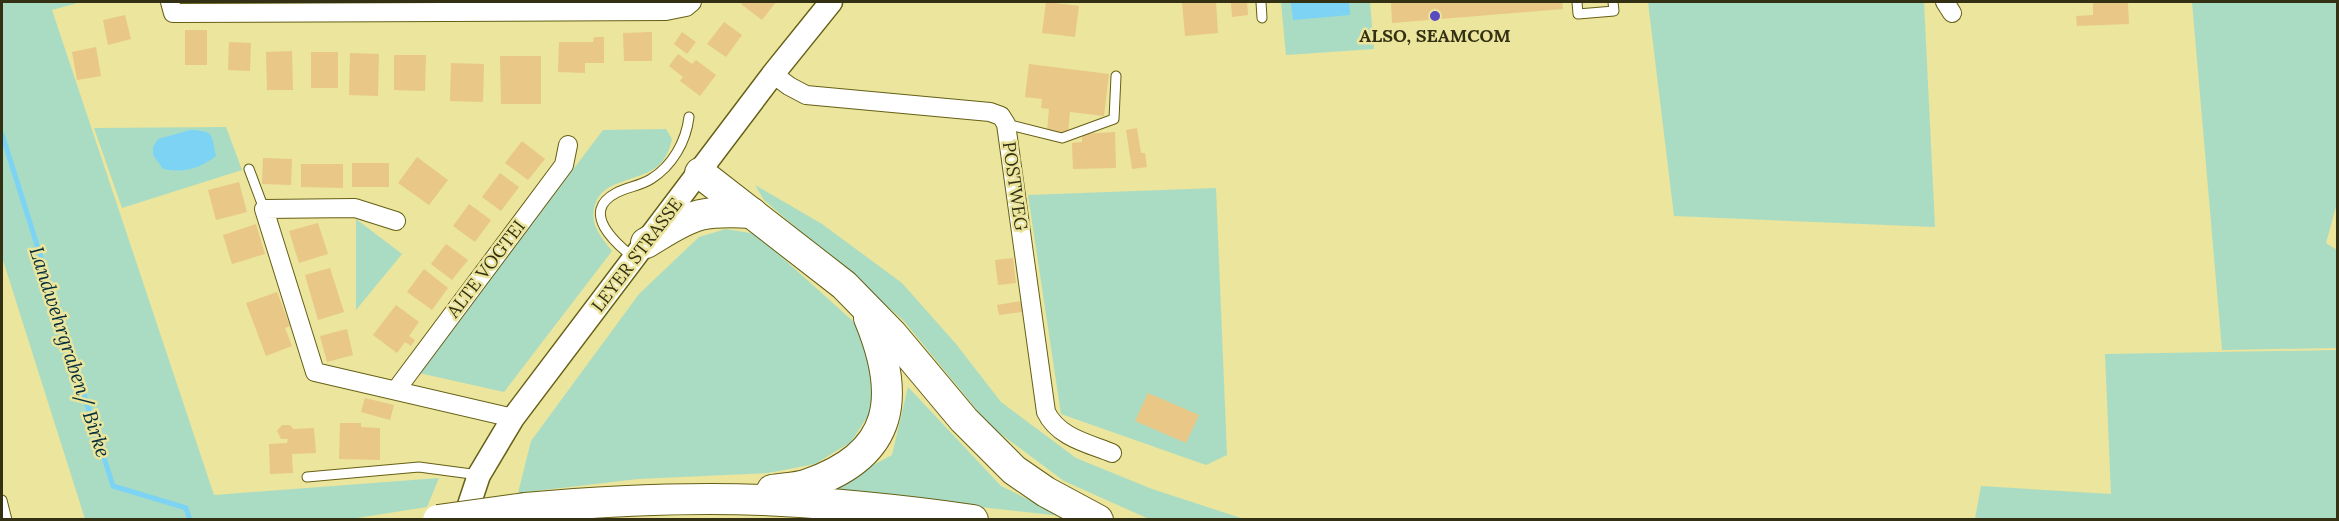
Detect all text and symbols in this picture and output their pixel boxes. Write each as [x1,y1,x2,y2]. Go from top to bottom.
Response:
marker: ALSO, SEAMCOM [1428,9,1442,23]
place label: ALSO, SEAMCOM [1359,24,1511,47]
street label: POSTWEG [998,140,1033,232]
street label: LEYER STRASSE [586,193,687,316]
street label: ALTE VOGTEI [441,215,530,323]
water label: Landwehrgraben/ Birke [24,243,116,461]

